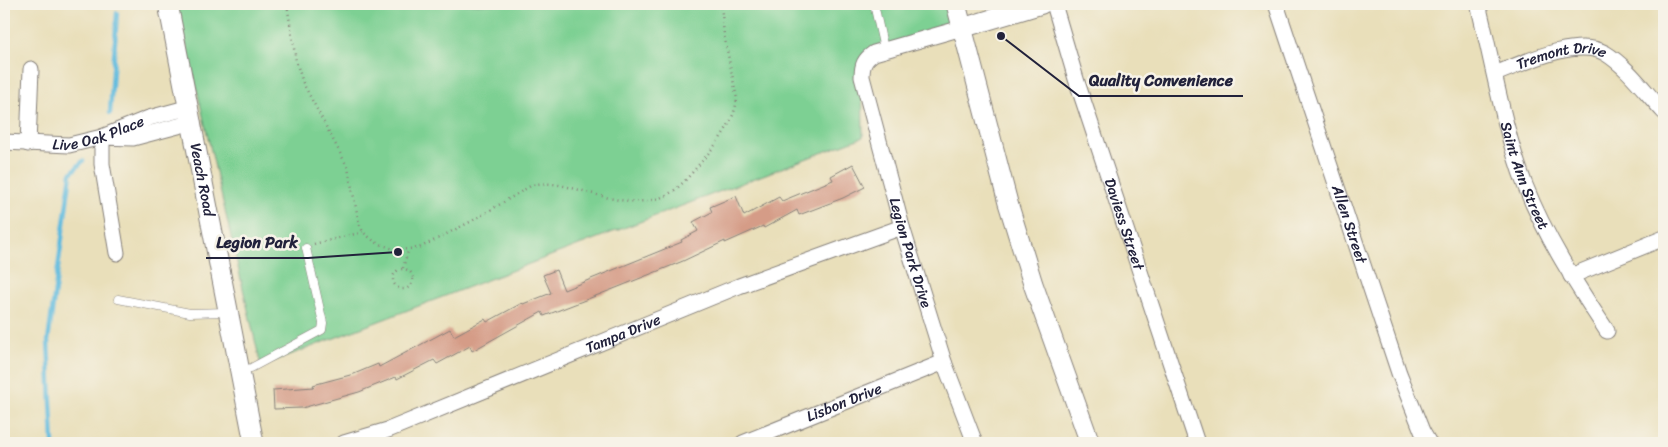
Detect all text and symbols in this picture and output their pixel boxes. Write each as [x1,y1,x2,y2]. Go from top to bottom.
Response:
street label: Tremont Drive [1512,35,1612,77]
callout: Quality Convenience [1079,65,1243,96]
text: Quality Convenience [1088,66,1234,95]
street label: Live Oak Place [52,108,148,158]
street label: Saint Ann Street [1493,119,1557,235]
street label: Veach Road [183,141,223,220]
street label: Daviess Street [1097,175,1152,274]
street label: Allen Street [1324,180,1375,268]
street label: Legion Park Drive [882,195,939,311]
callout: Legion Park [206,227,308,258]
text: Legion Park [216,228,298,257]
street label: Tampa Drive [581,306,665,361]
street label: Lisbon Drive [802,375,886,429]

